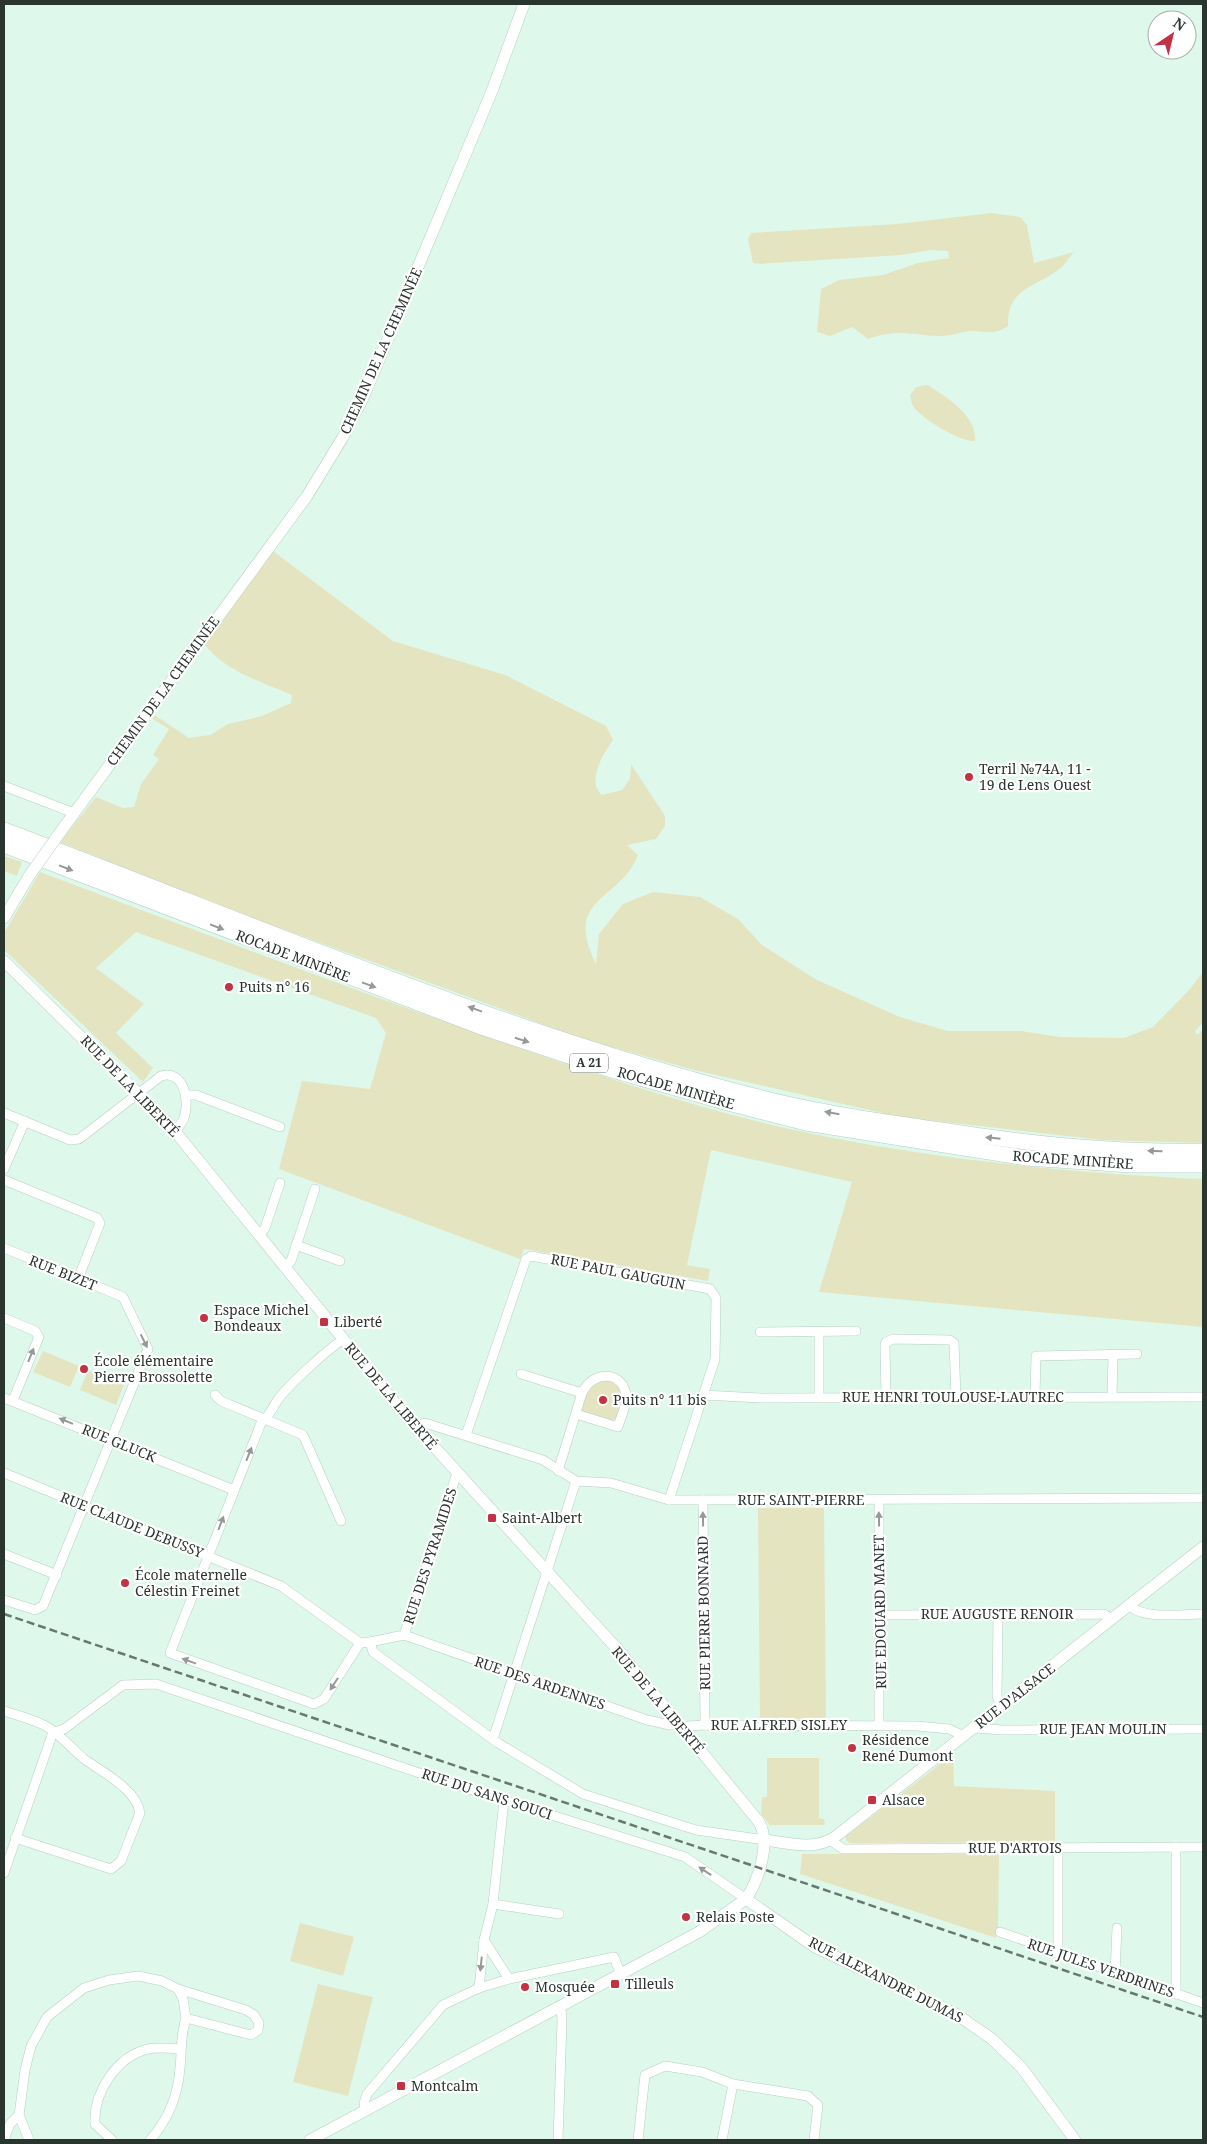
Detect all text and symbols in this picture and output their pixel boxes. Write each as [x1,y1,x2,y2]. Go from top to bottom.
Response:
north arrow [1147,10,1197,60]
text: N [1170,13,1190,35]
street label: CHEMIN DE LA CHEMINÉE [335,264,426,437]
street label: CHEMIN DE LA CHEMINÉE [102,612,224,769]
place label: Terril №74A, 11 - 19 de Lens Ouest [979,759,1091,794]
marker: Terril №74A, 11 - 19 de Lens Ouest [963,771,975,783]
one-way arrow [59,864,74,872]
one-way arrow [210,923,225,931]
street label: ROCADE MINIÈRE [233,925,353,986]
place label: Puits n° 16 [239,977,310,996]
marker: Puits n° 16 [223,981,235,993]
one-way arrow [362,981,377,989]
one-way arrow [467,1005,482,1013]
street label: RUE DE LA LIBERTÉ [77,1031,184,1141]
one-way arrow [515,1037,530,1045]
road number: A 21 [570,1054,608,1072]
street label: ROCADE MINIÈRE [615,1062,737,1113]
one-way arrow [824,1108,840,1116]
one-way arrow [984,1134,1000,1142]
street label: ROCADE MINIÈRE [1012,1146,1134,1173]
one-way arrow [1146,1147,1162,1155]
street label: RUE PAUL GAUGUIN [549,1249,687,1294]
street label: RUE BIZET [27,1250,100,1295]
place label: Espace Michel Bondeaux [214,1300,309,1335]
marker: Espace Michel Bondeaux [198,1312,210,1324]
place label: Liberté [334,1312,382,1331]
marker: Liberté [318,1316,330,1328]
one-way arrow [141,1334,149,1348]
street label: RUE DE LA LIBERTÉ [341,1338,442,1453]
one-way arrow [27,1347,35,1362]
place label: École élémentaire Pierre Brossolette [94,1351,214,1386]
marker: École élémentaire Pierre Brossolette [78,1363,90,1375]
street label: RUE HENRI TOULOUSE-LAUTREC [842,1387,1064,1406]
place label: Puits n° 11 bis [613,1390,707,1409]
marker: Puits n° 11 bis [597,1394,609,1406]
one-way arrow [58,1417,73,1425]
street label: RUE GLUCK [79,1419,159,1466]
one-way arrow [245,1447,253,1461]
street label: RUE DES PYRAMIDES [398,1485,461,1627]
street label: RUE CLAUDE DEBUSSY [58,1487,207,1562]
street label: RUE SAINT-PIERRE [738,1490,865,1509]
place label: Saint-Albert [502,1508,582,1527]
one-way arrow [699,1511,707,1527]
one-way arrow [875,1511,883,1527]
marker: Saint-Albert [486,1512,498,1524]
one-way arrow [217,1515,225,1530]
street label: RUE EDOUARD MANET [869,1534,890,1689]
street label: RUE PIERRE BONNARD [693,1536,714,1690]
place label: École maternelle Célestin Freinet [135,1565,247,1600]
marker: École maternelle Célestin Freinet [119,1577,131,1589]
street label: RUE AUGUSTE RENOIR [921,1604,1074,1623]
street label: RUE DE LA LIBERTÉ [608,1642,709,1757]
street label: RUE DES ARDENNES [472,1651,608,1714]
one-way arrow [181,1657,196,1664]
street label: RUE D'ALSACE [971,1658,1059,1733]
one-way arrow [329,1677,338,1690]
street label: RUE ALFRED SISLEY [711,1715,847,1734]
street label: RUE JEAN MOULIN [1039,1719,1167,1738]
place label: Résidence René Dumont [862,1730,953,1765]
marker: Résidence René Dumont [846,1742,858,1754]
street label: RUE DU SANS SOUCI [419,1763,555,1824]
place label: Alsace [882,1790,925,1809]
marker: Alsace [866,1794,878,1806]
street label: RUE D'ARTOIS [968,1838,1062,1857]
one-way arrow [699,1866,712,1876]
place label: Relais Poste [696,1907,775,1926]
marker: Relais Poste [680,1911,692,1923]
street label: RUE ALEXANDRE DUMAS [806,1932,967,2027]
street label: RUE JULES VERDRINES [1025,1933,1177,2002]
one-way arrow [477,1956,485,1972]
place label: Tilleuls [625,1974,674,1993]
place label: Mosquée [535,1977,595,1996]
marker: Tilleuls [609,1978,621,1990]
marker: Mosquée [519,1981,531,1993]
place label: Montcalm [411,2076,479,2095]
marker: Montcalm [395,2080,407,2092]

